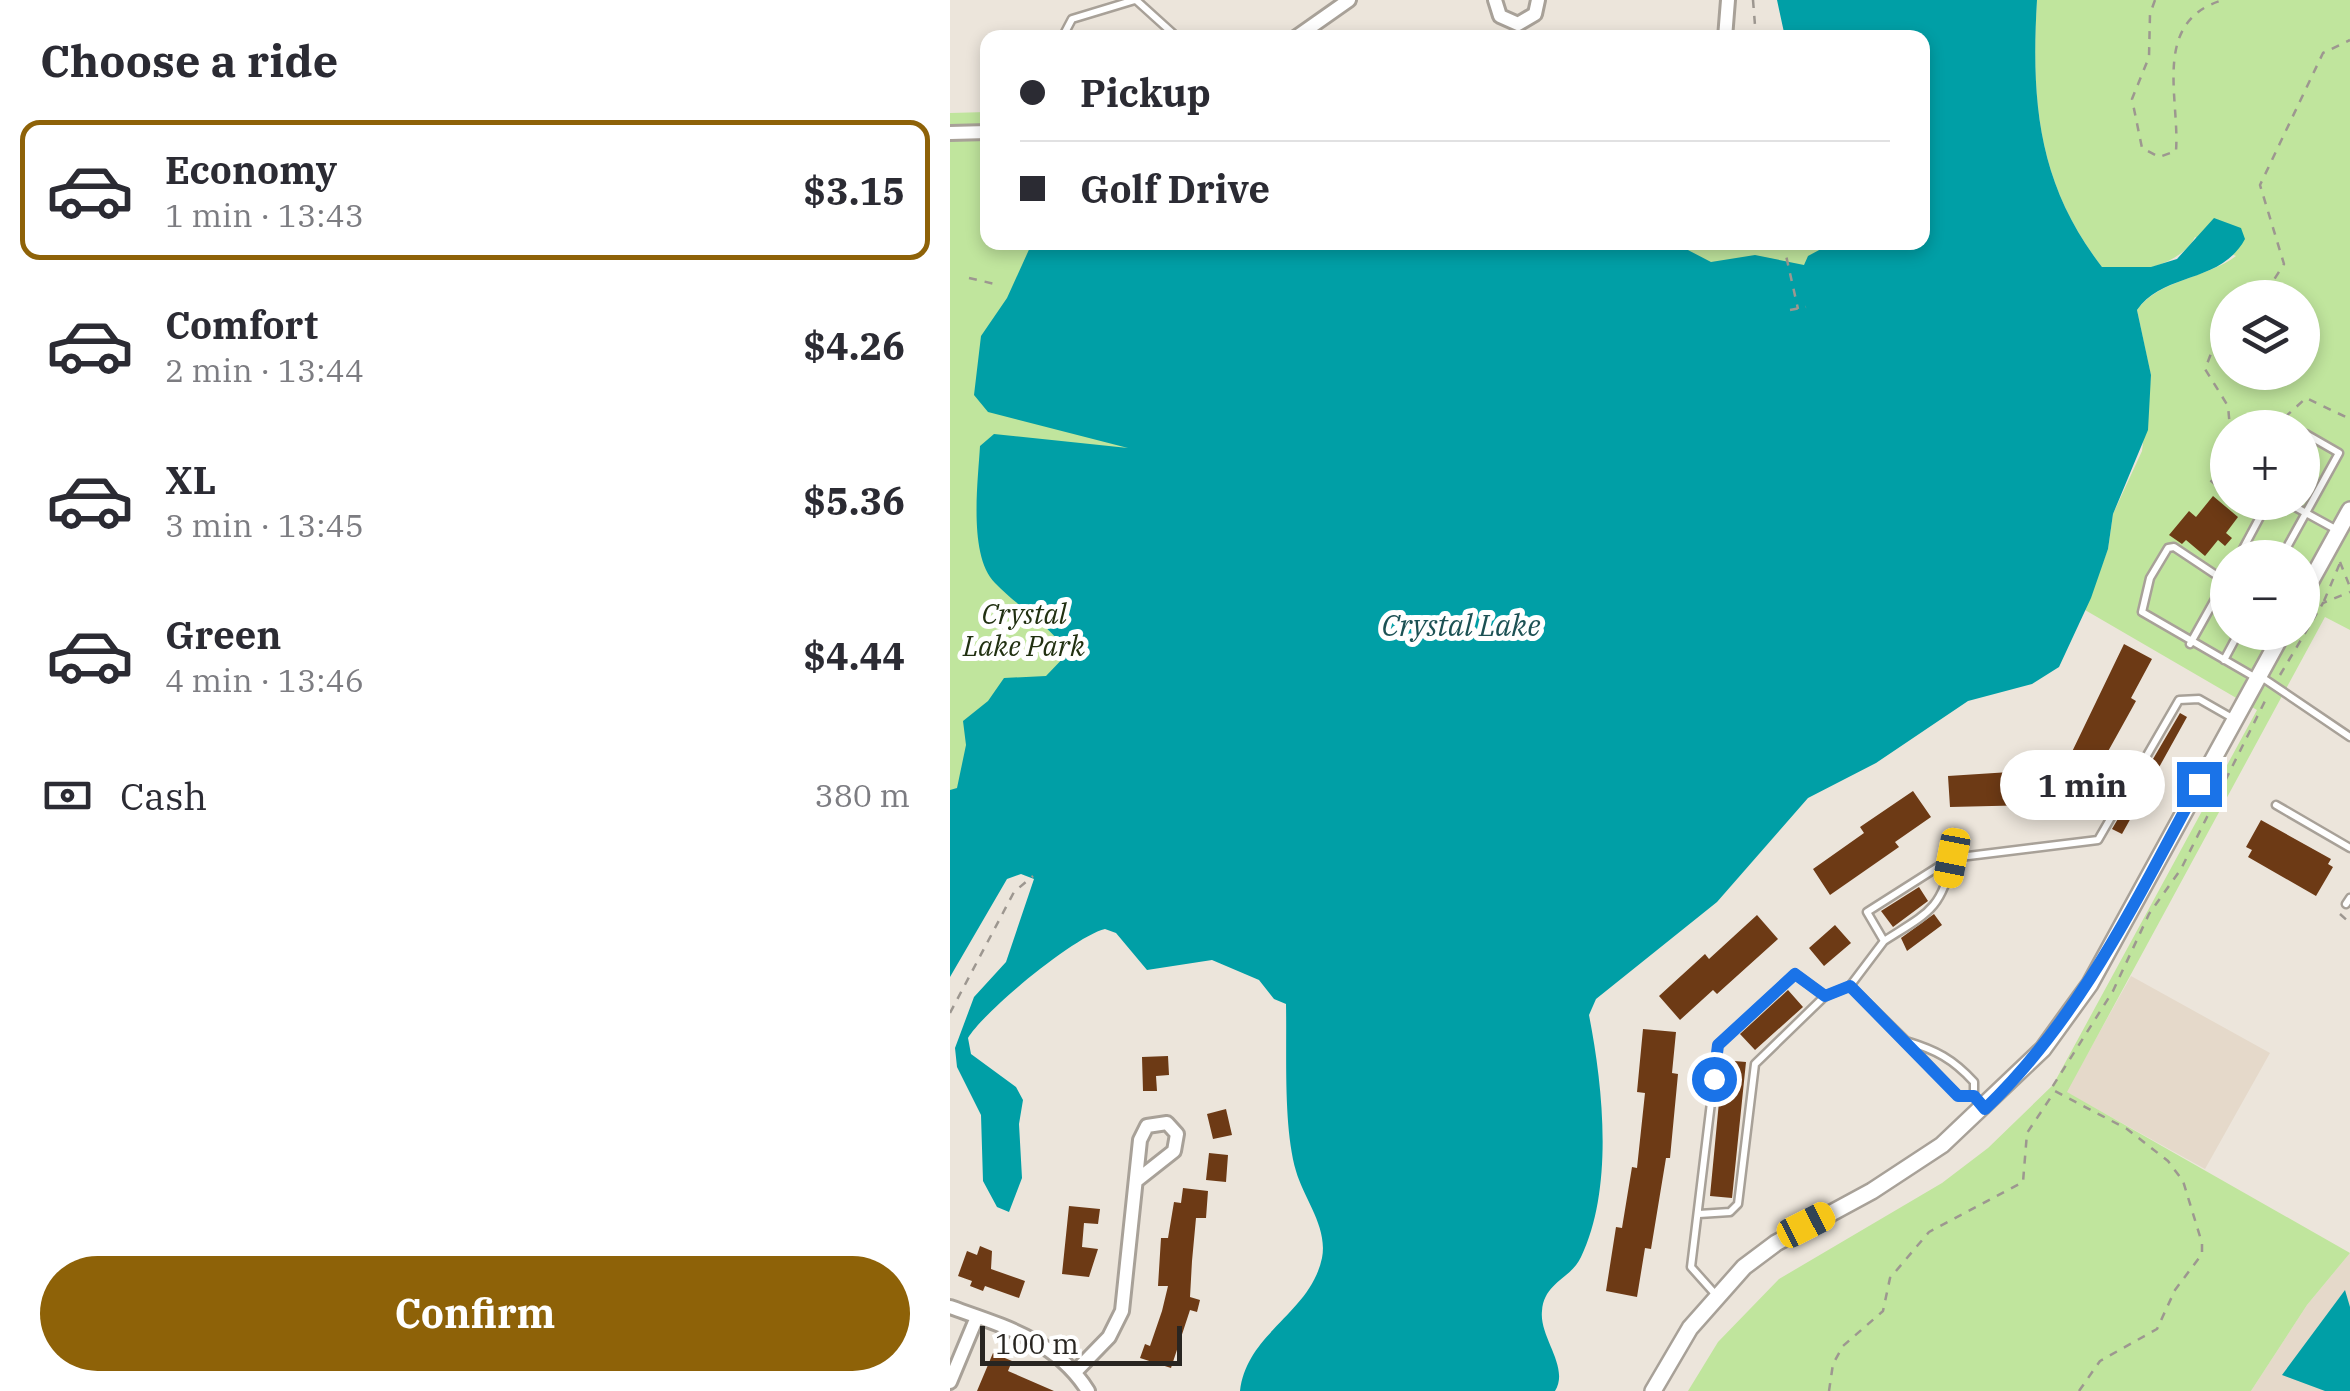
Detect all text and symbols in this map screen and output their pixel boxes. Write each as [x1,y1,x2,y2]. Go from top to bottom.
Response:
text: Choose a ride [40,31,338,89]
text: Pickup [1080,68,1211,117]
icon: car [45,145,135,235]
text: Economy [165,145,337,194]
text: Golf Drive [1080,164,1270,213]
text: $3.15 [803,166,905,215]
text: 1 min · 13:43 [165,194,364,236]
map controls [2210,280,2320,650]
button: layers [2210,280,2320,390]
icon: car [45,300,135,390]
text: Comfort [165,300,318,349]
text: $4.26 [803,321,905,370]
text: 2 min · 13:44 [165,349,364,391]
button: + [2210,410,2320,520]
icon: car [45,455,135,545]
text: XL [165,455,216,504]
text: $5.36 [803,476,905,525]
text: 3 min · 13:45 [165,504,364,546]
button: − [2210,540,2320,650]
park label: Crystal Lake Park [962,595,1085,664]
water label: Crystal Lake [1381,605,1541,644]
icon: car [45,610,135,700]
text: Green [165,610,281,659]
text: $4.44 [803,631,905,680]
text: 4 min · 13:46 [165,659,364,701]
callout: 1 min [1999,749,2164,819]
route end [2177,762,2222,807]
text: 1 min [2038,764,2127,806]
icon: cash [40,768,95,823]
text: Cash [120,771,207,820]
text: 380 m [814,774,910,816]
car [1932,826,1972,890]
route start [1692,1057,1737,1102]
car [1772,1198,1840,1252]
button: Confirm [40,1256,910,1371]
scale bar [980,1321,1182,1366]
text: 100 m [995,1325,1079,1362]

